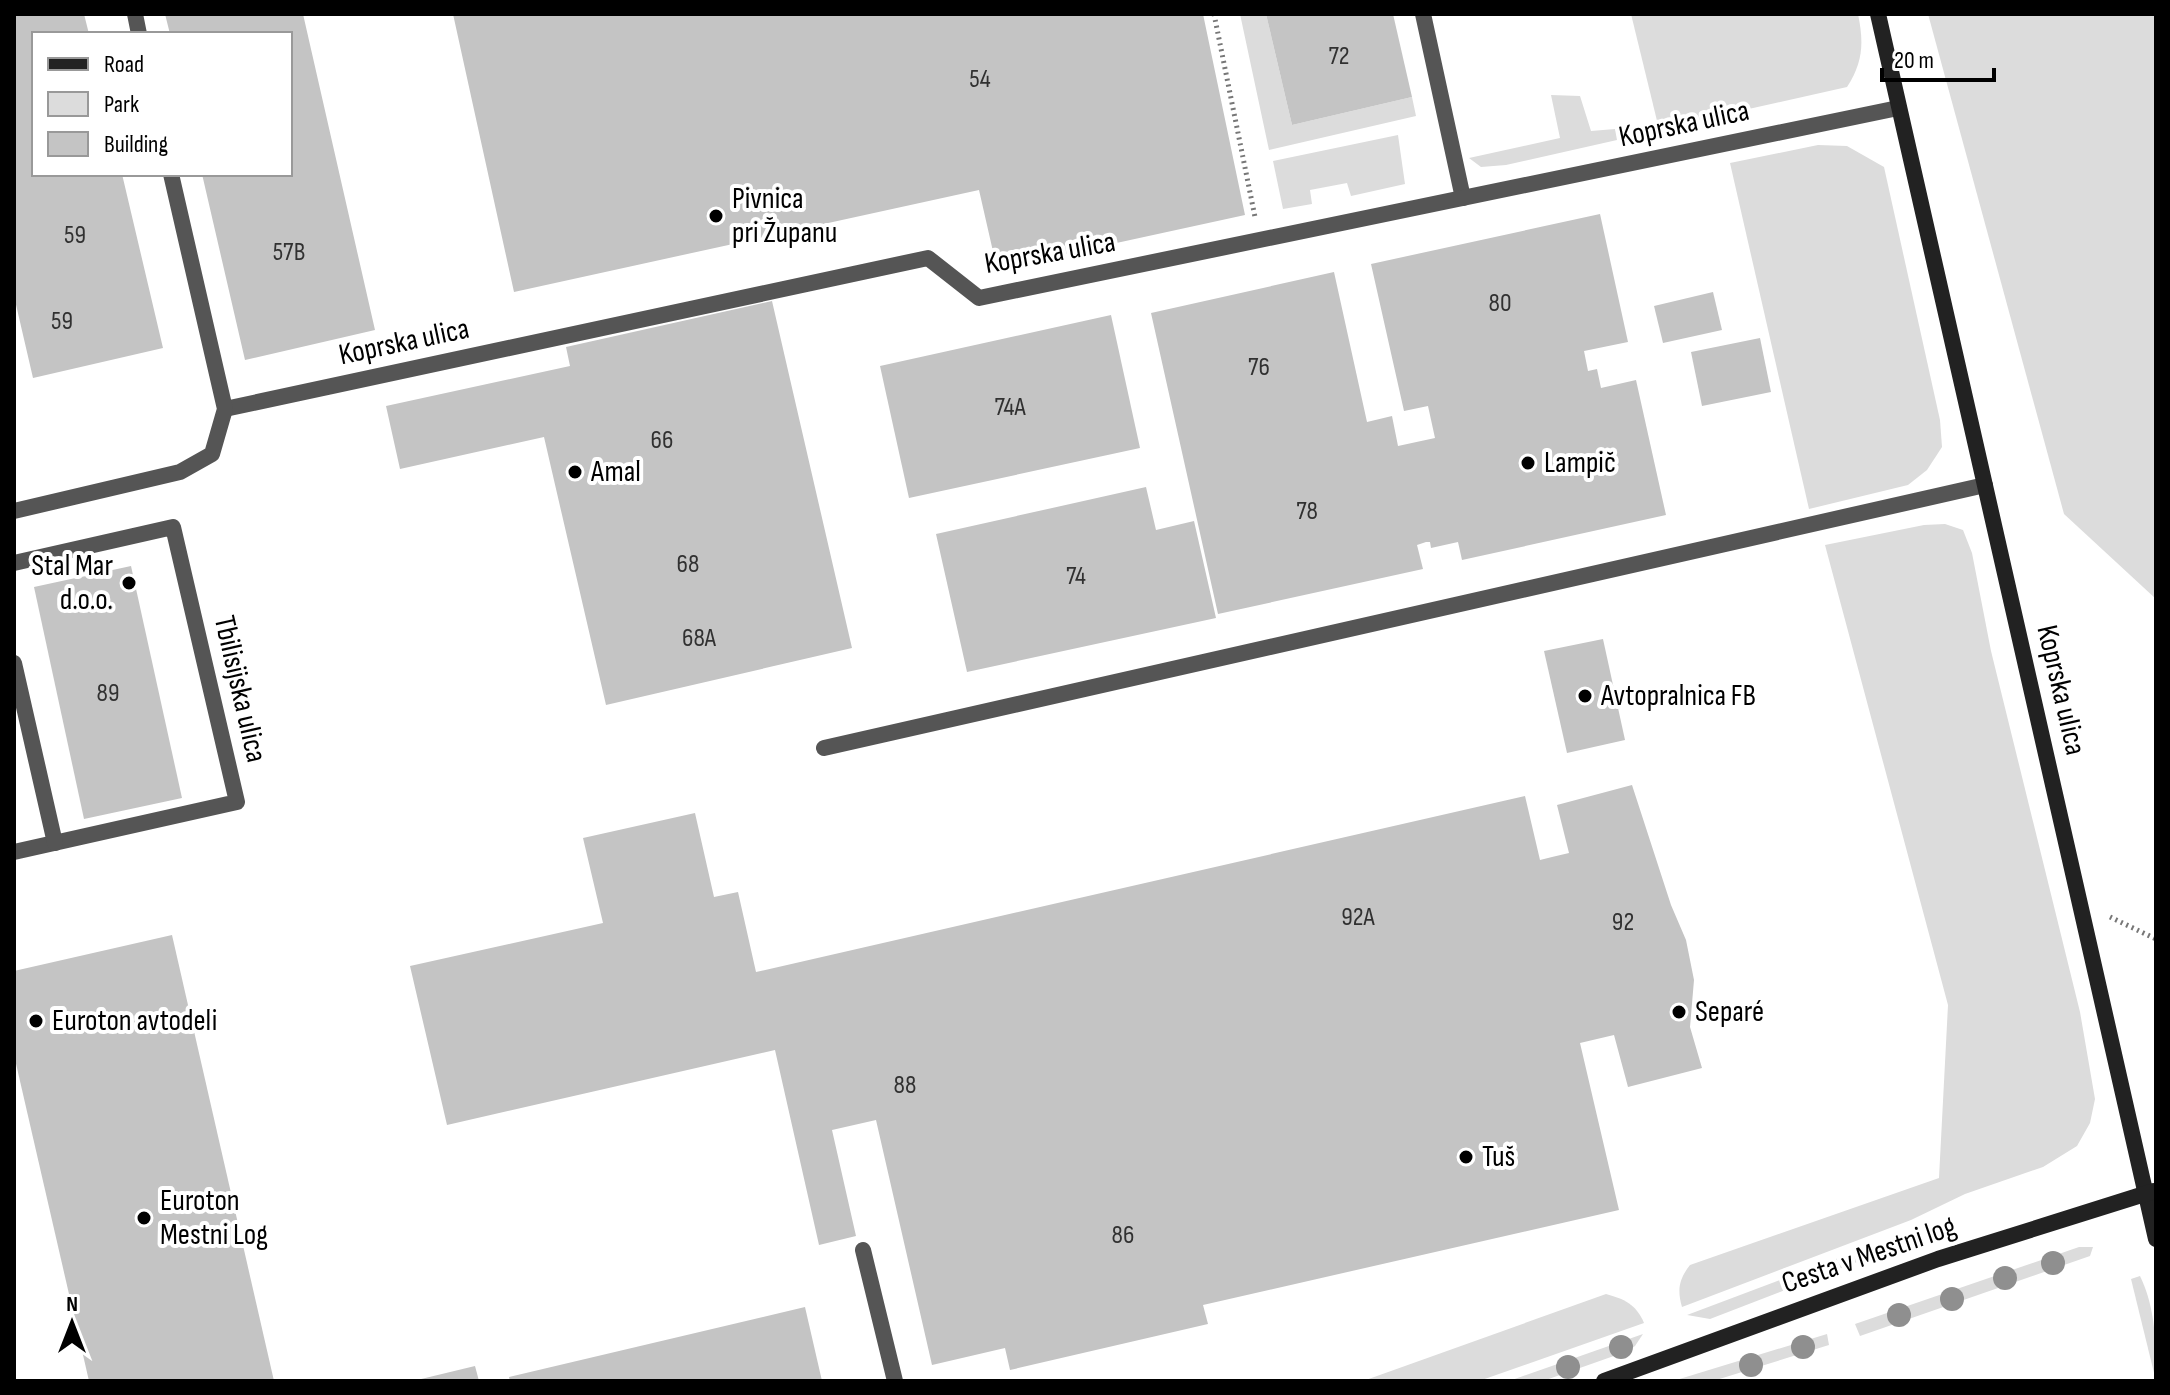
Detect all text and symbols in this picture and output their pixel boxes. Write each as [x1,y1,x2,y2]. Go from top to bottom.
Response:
legend [32,32,292,176]
scale bar [1882,32,1994,82]
house number: 72 [1328,41,1350,72]
text: 20 m [1894,46,1934,75]
text: Road [104,50,144,79]
house number: 54 [969,64,991,95]
text: Park [104,90,139,119]
street label: Koprska ulica [1616,93,1752,155]
text: Building [104,130,168,159]
place label: Pivnica pri Županu [732,181,837,251]
marker: Pivnica pri Županu [707,207,725,225]
house number: 59 [64,220,86,251]
street label: Koprska ulica [982,224,1118,282]
house number: 57B [273,237,305,268]
house number: 80 [1489,288,1511,319]
house number: 59 [51,306,73,337]
street label: Koprska ulica [336,311,472,373]
house number: 76 [1248,352,1270,383]
house number: 74A [994,392,1026,423]
house number: 66 [651,425,673,456]
place label: Lampič [1544,445,1616,481]
place label: Amal [590,454,641,490]
marker: Lampič [1519,454,1537,472]
marker: Amal [566,463,584,481]
house number: 78 [1296,496,1318,527]
place label: Stal Mar d.o.o. [31,548,113,618]
house number: 68 [677,549,699,580]
house number: 74 [1066,561,1086,592]
marker: Stal Mar d.o.o. [120,574,138,592]
street label: Tbilisijska ulica [206,612,274,766]
street label: Koprska ulica [2029,622,2093,758]
house number: 68A [682,623,717,654]
house number: 89 [97,678,119,709]
place label: Avtopralnica FB [1600,678,1756,714]
marker: Avtopralnica FB [1576,687,1594,705]
house number: 92A [1341,902,1376,933]
house number: 92 [1612,907,1634,938]
place label: Separé [1695,994,1764,1030]
place label: Euroton avtodeli [52,1003,217,1039]
marker: Separé [1670,1003,1688,1021]
marker: Euroton avtodeli [27,1012,45,1030]
house number: 88 [894,1070,916,1101]
place label: Tuš [1482,1139,1515,1175]
marker: Tuš [1457,1148,1475,1166]
place label: Euroton Mestni Log [160,1183,268,1253]
street label: Cesta v Mestni log [1777,1208,1961,1302]
marker: Euroton Mestni Log [135,1209,153,1227]
house number: 86 [1112,1220,1134,1251]
north arrow [32,1283,112,1363]
text: N [66,1291,78,1318]

